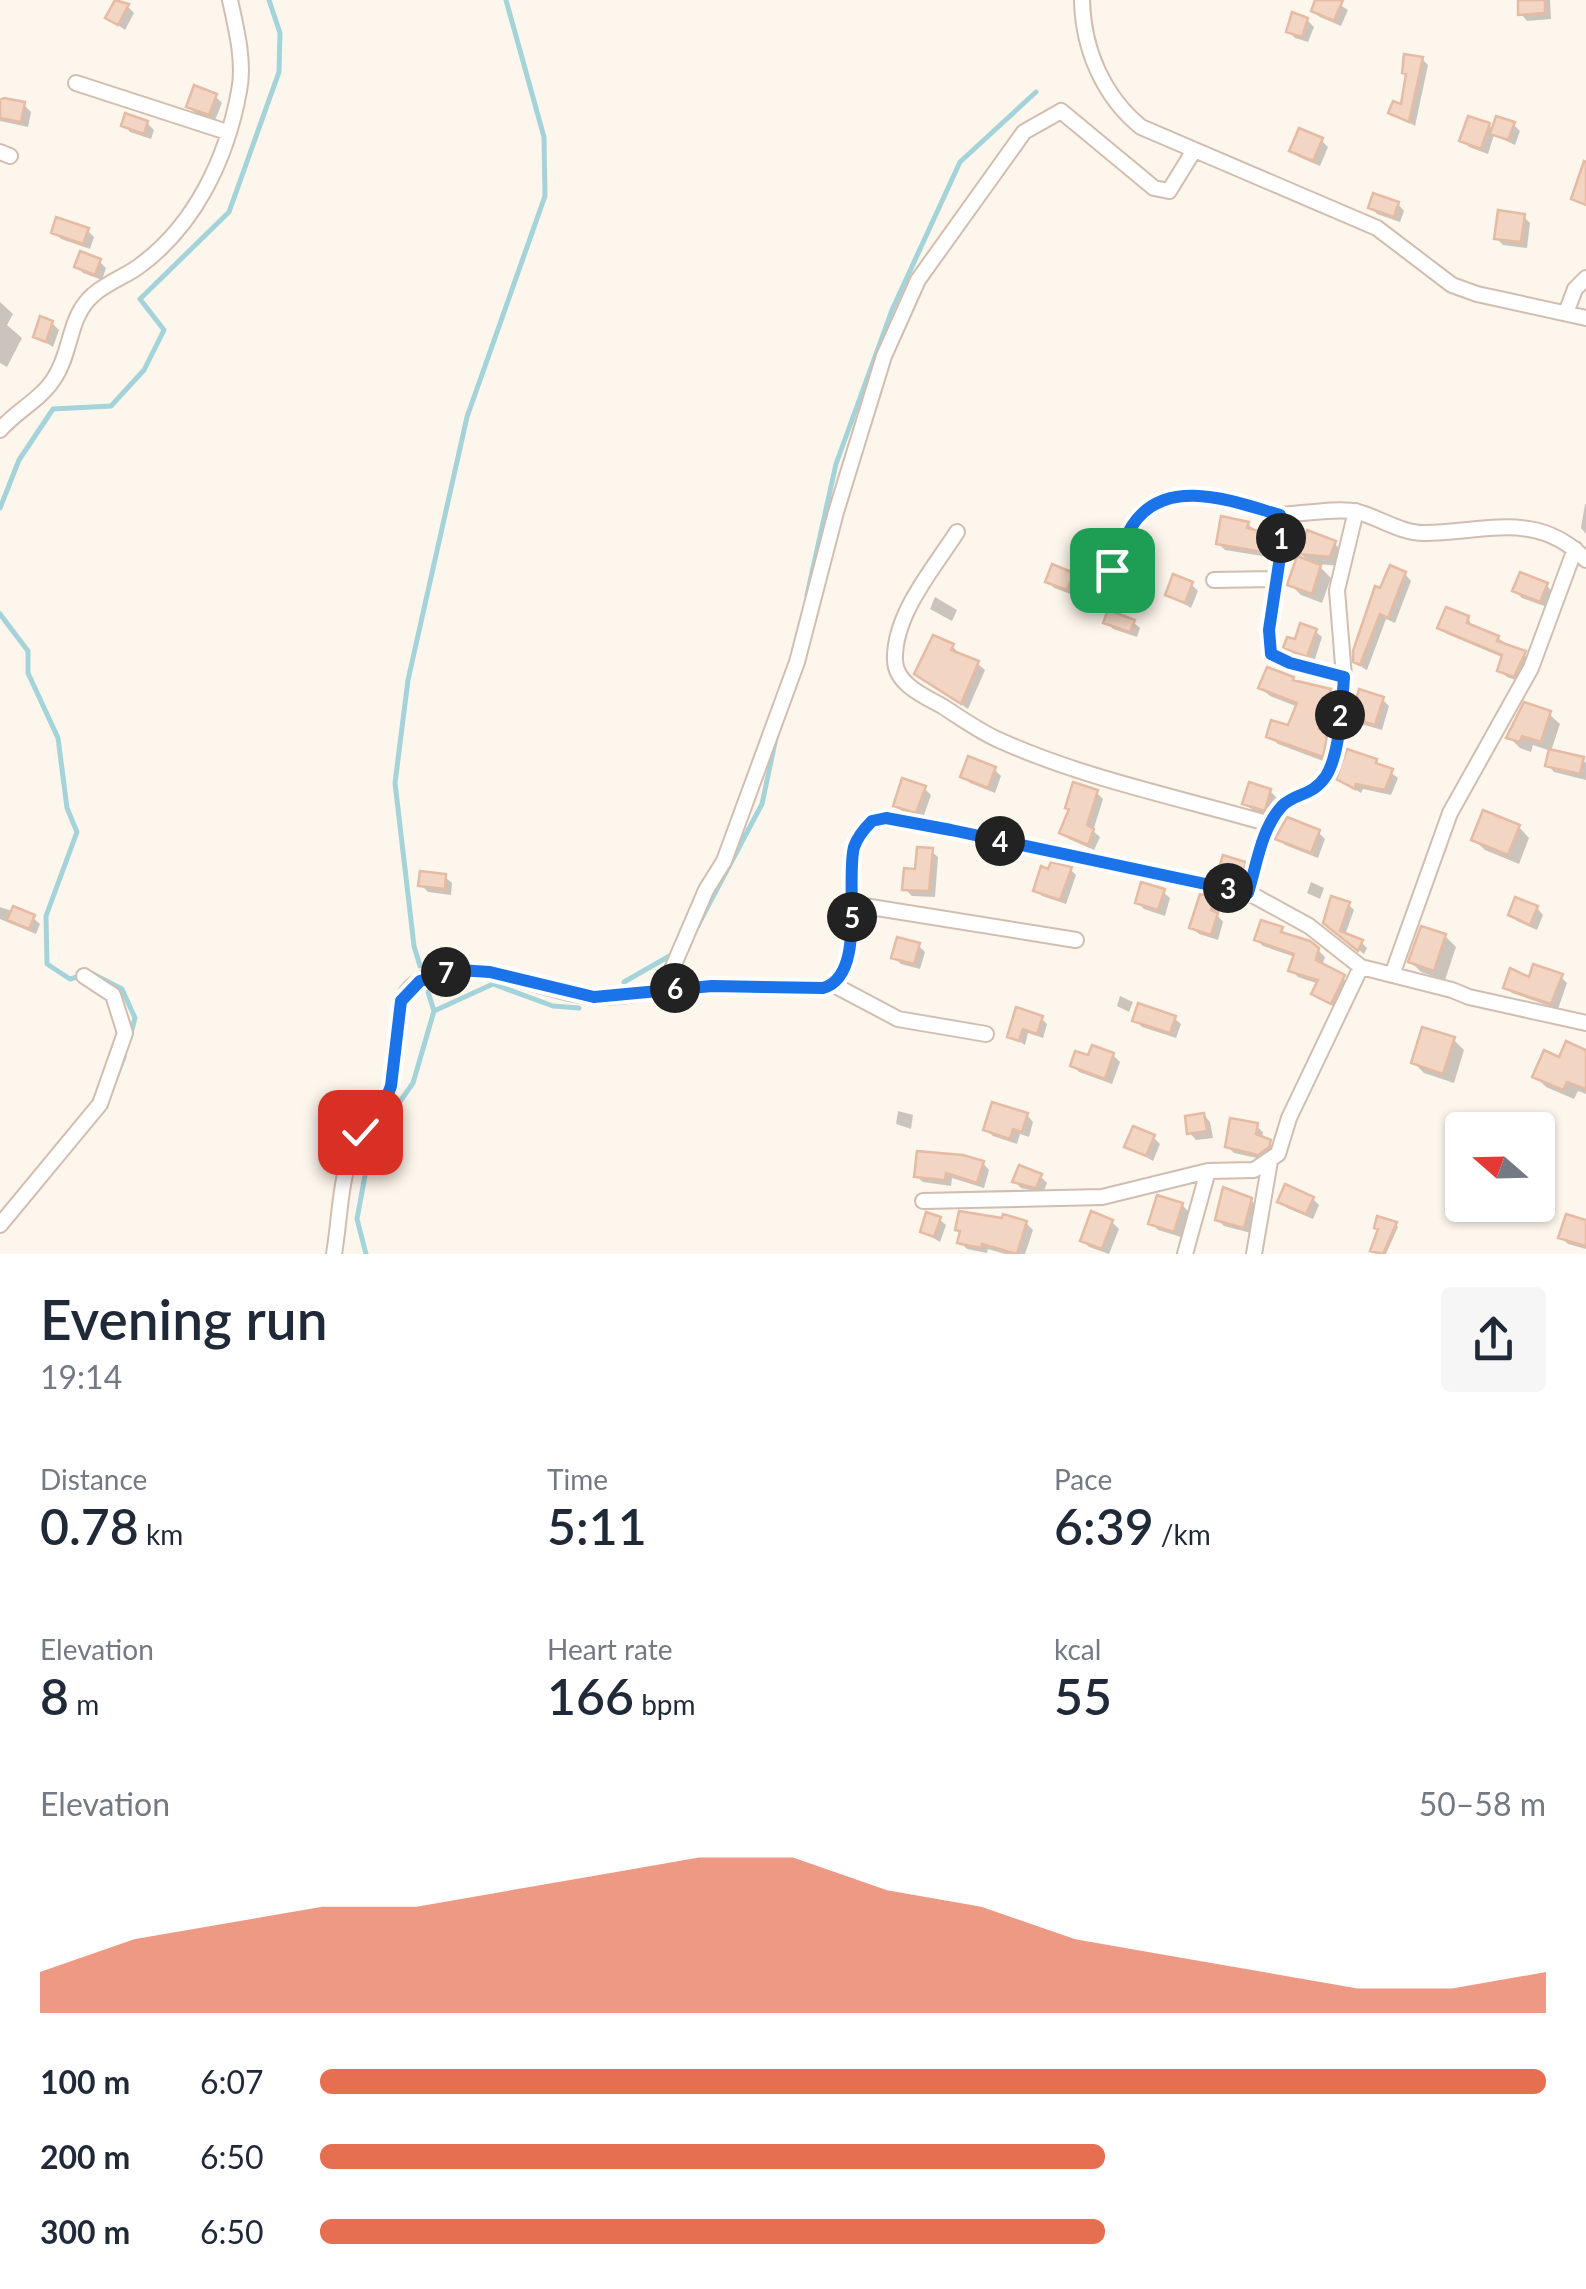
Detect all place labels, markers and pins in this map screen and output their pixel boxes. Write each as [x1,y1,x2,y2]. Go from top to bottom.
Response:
pin: 1 [1256,513,1306,563]
pin [1070,528,1155,613]
pin: 2 [1315,690,1365,740]
pin: 4 [975,816,1025,866]
pin: 3 [1203,863,1253,913]
pin: 5 [827,892,877,942]
pin: 7 [421,947,471,997]
pin: 6 [650,963,700,1013]
pin [318,1090,403,1175]

